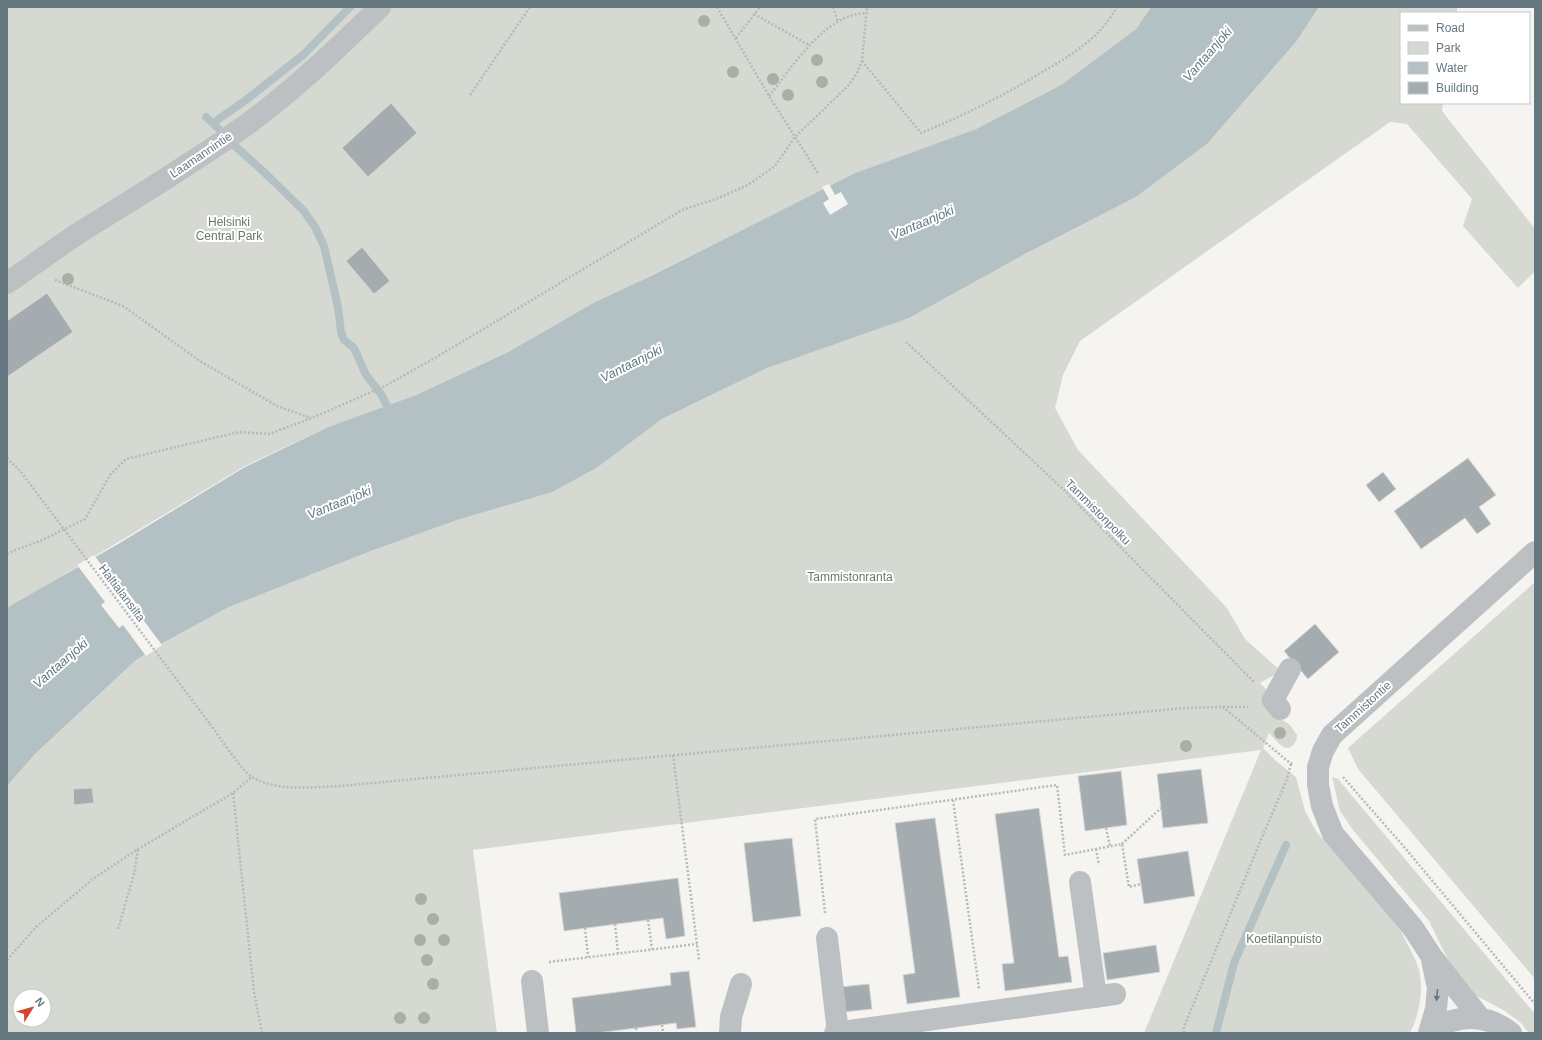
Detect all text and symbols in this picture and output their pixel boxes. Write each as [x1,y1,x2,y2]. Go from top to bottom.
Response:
legend [1400,12,1530,104]
text: Road [1436,21,1465,35]
water label: Vantaanjoki [1180,23,1236,85]
text: Park [1436,41,1462,55]
text: Water [1436,61,1468,75]
text: Building [1436,81,1479,95]
street label: Laamannintie [167,129,235,181]
water label: Vantaanjoki [888,202,957,243]
park label: Helsinki Central Park [196,215,263,243]
water label: Vantaanjoki [598,341,666,385]
street label: Tammistonpolku [1062,476,1134,548]
water label: Vantaanjoki [305,482,374,522]
street label: Haltialansilta [96,562,148,625]
park label: Tammistonranta [807,570,893,584]
water label: Vantaanjoki [30,635,92,691]
street label: Tammistontie [1332,678,1394,736]
park label: Koetilanpuisto [1246,932,1322,946]
north arrow [12,988,52,1028]
one-way arrow [1434,989,1441,1001]
text: N [33,995,47,1009]

